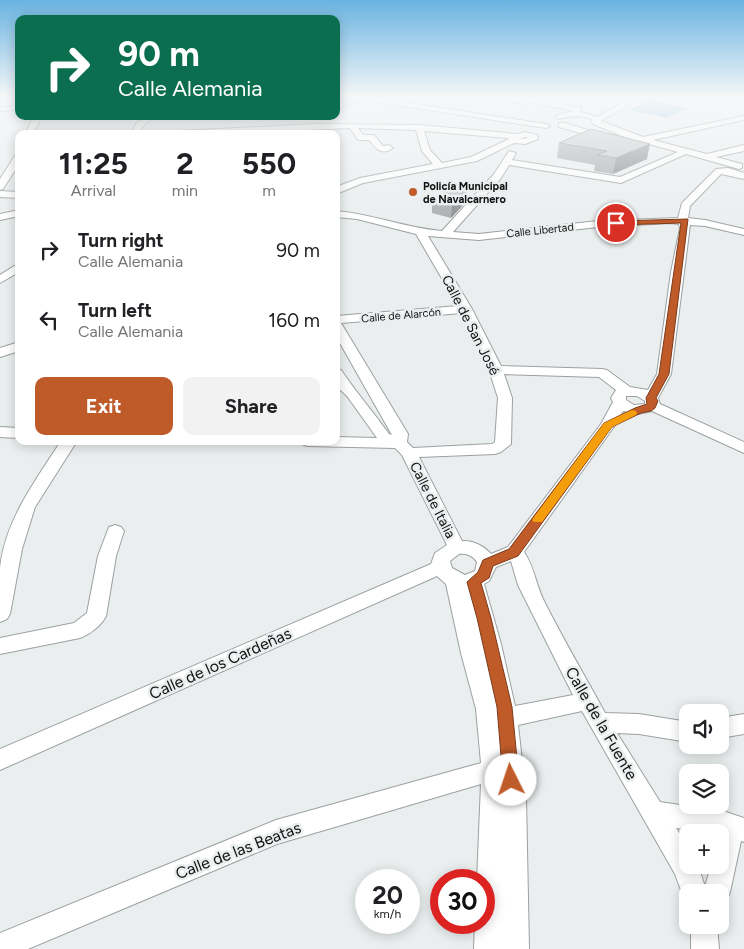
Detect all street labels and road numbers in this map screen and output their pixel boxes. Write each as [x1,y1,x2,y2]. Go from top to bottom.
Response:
street label: Calle Libertad [506,220,574,241]
street label: Calle de San José [438,272,503,379]
street label: Calle de Alarcón [361,306,441,325]
street label: Calle de Italia [406,459,459,541]
street label: Calle de los Cardeñas [146,624,294,703]
street label: Calle de la Fuente [562,664,642,783]
street label: Calle de las Beatas [173,818,304,883]

